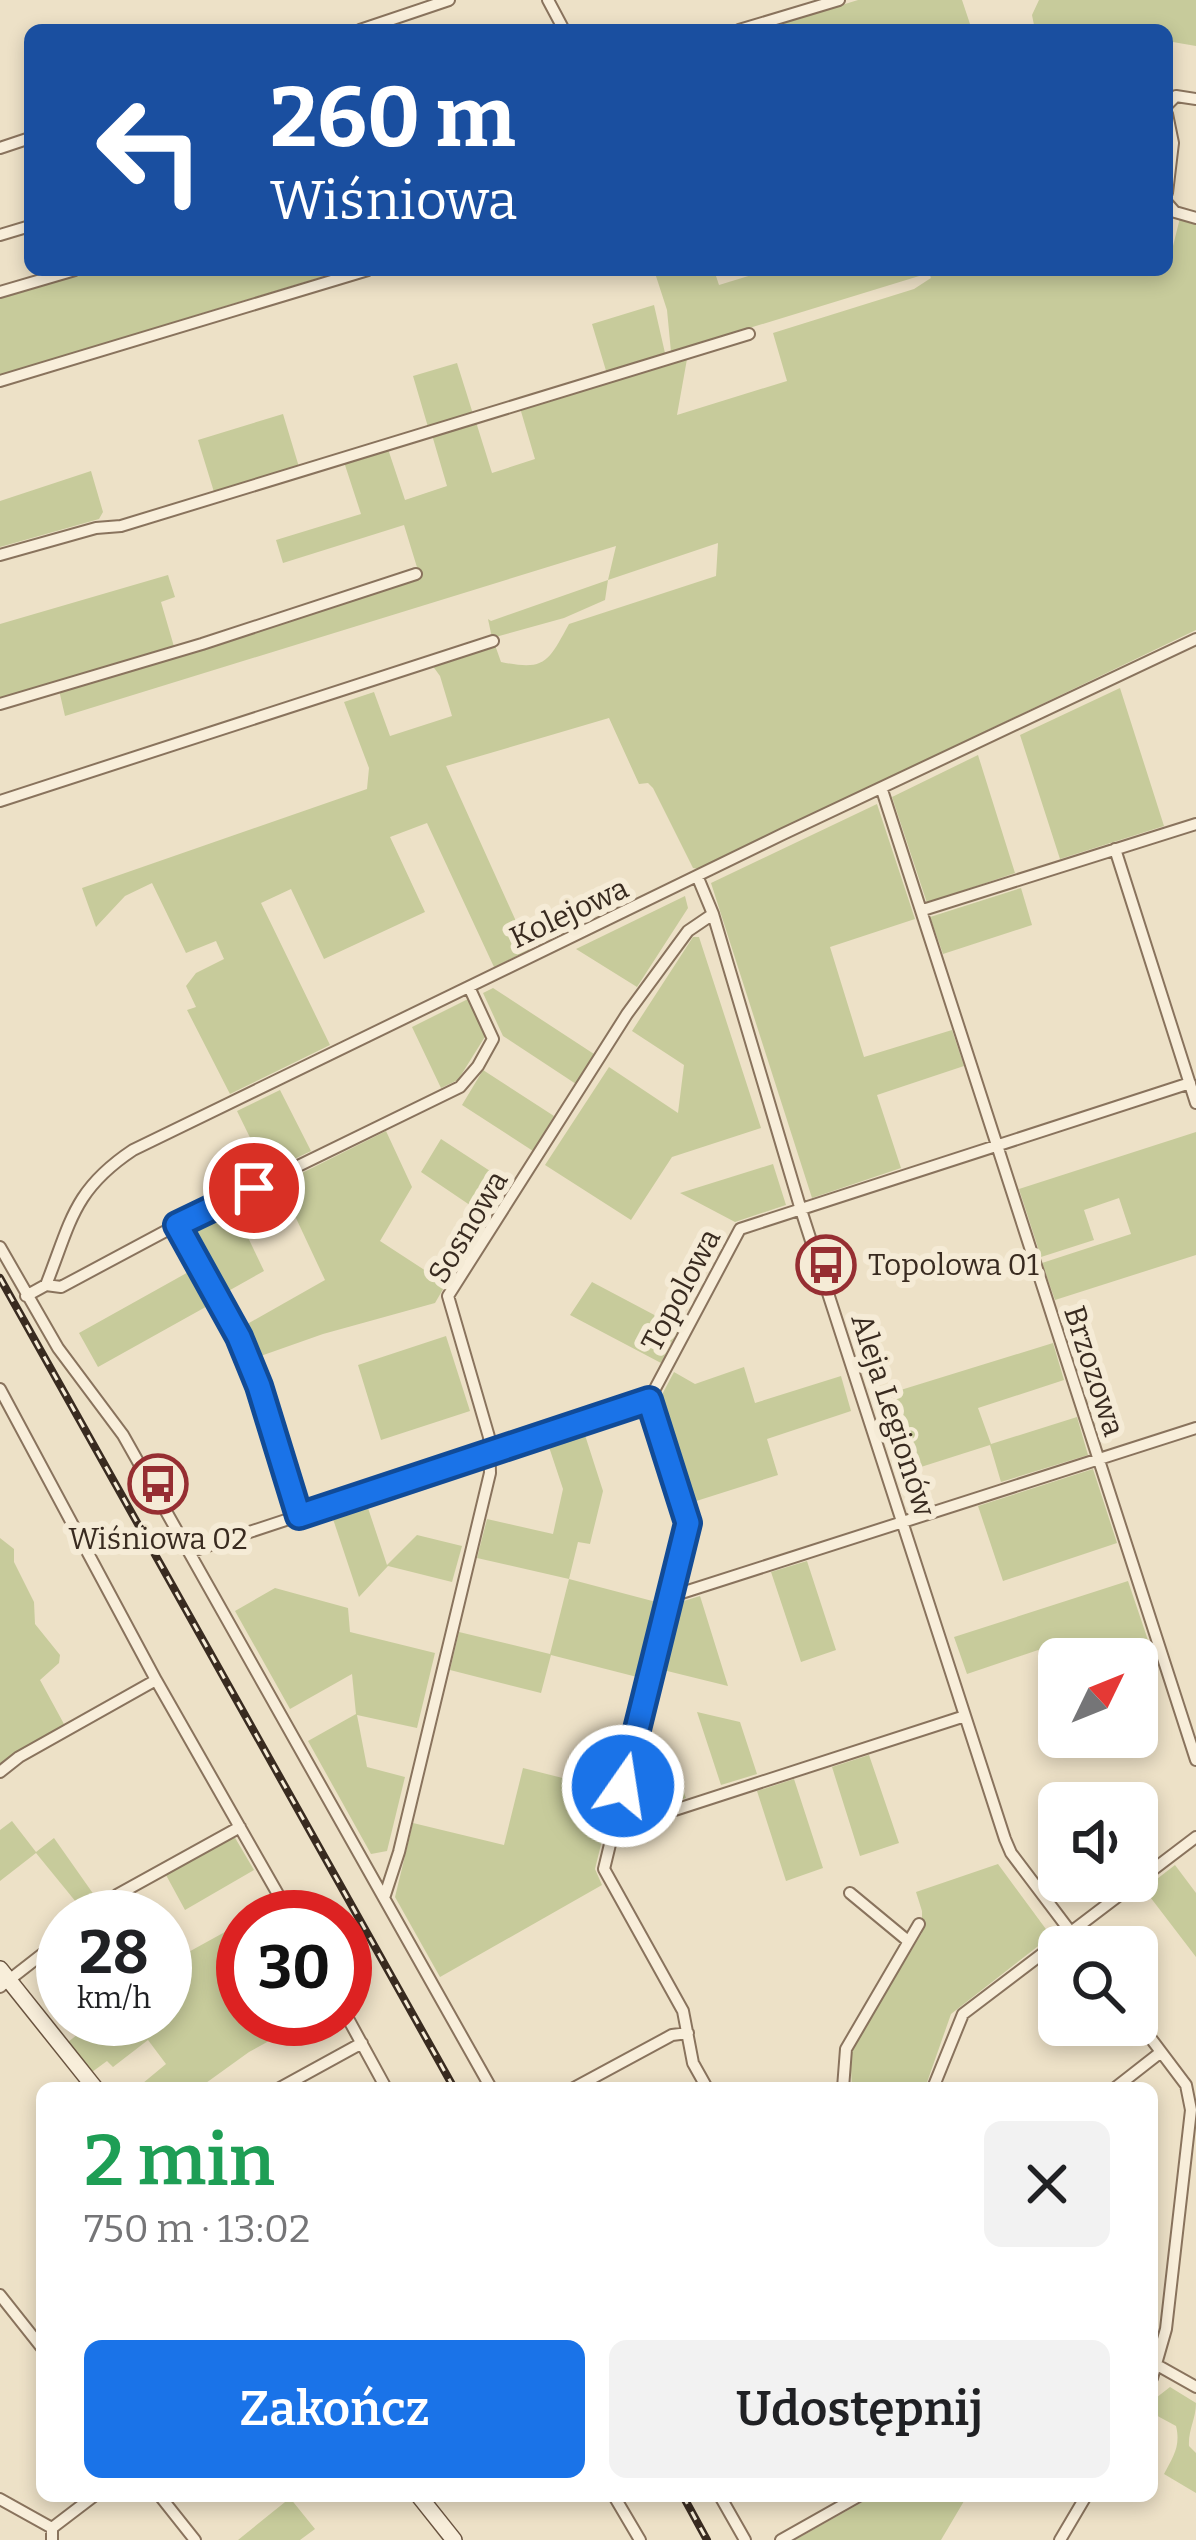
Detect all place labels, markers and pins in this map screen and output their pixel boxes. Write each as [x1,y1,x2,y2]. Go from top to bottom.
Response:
pin [203,1137,305,1239]
bus stop icon: Topolowa 01 [795,1234,857,1296]
place label: Topolowa 01 [868,1247,1039,1283]
bus stop icon: Wiśniowa 02 [127,1453,189,1515]
place label: Wiśniowa 02 [69,1521,247,1557]

